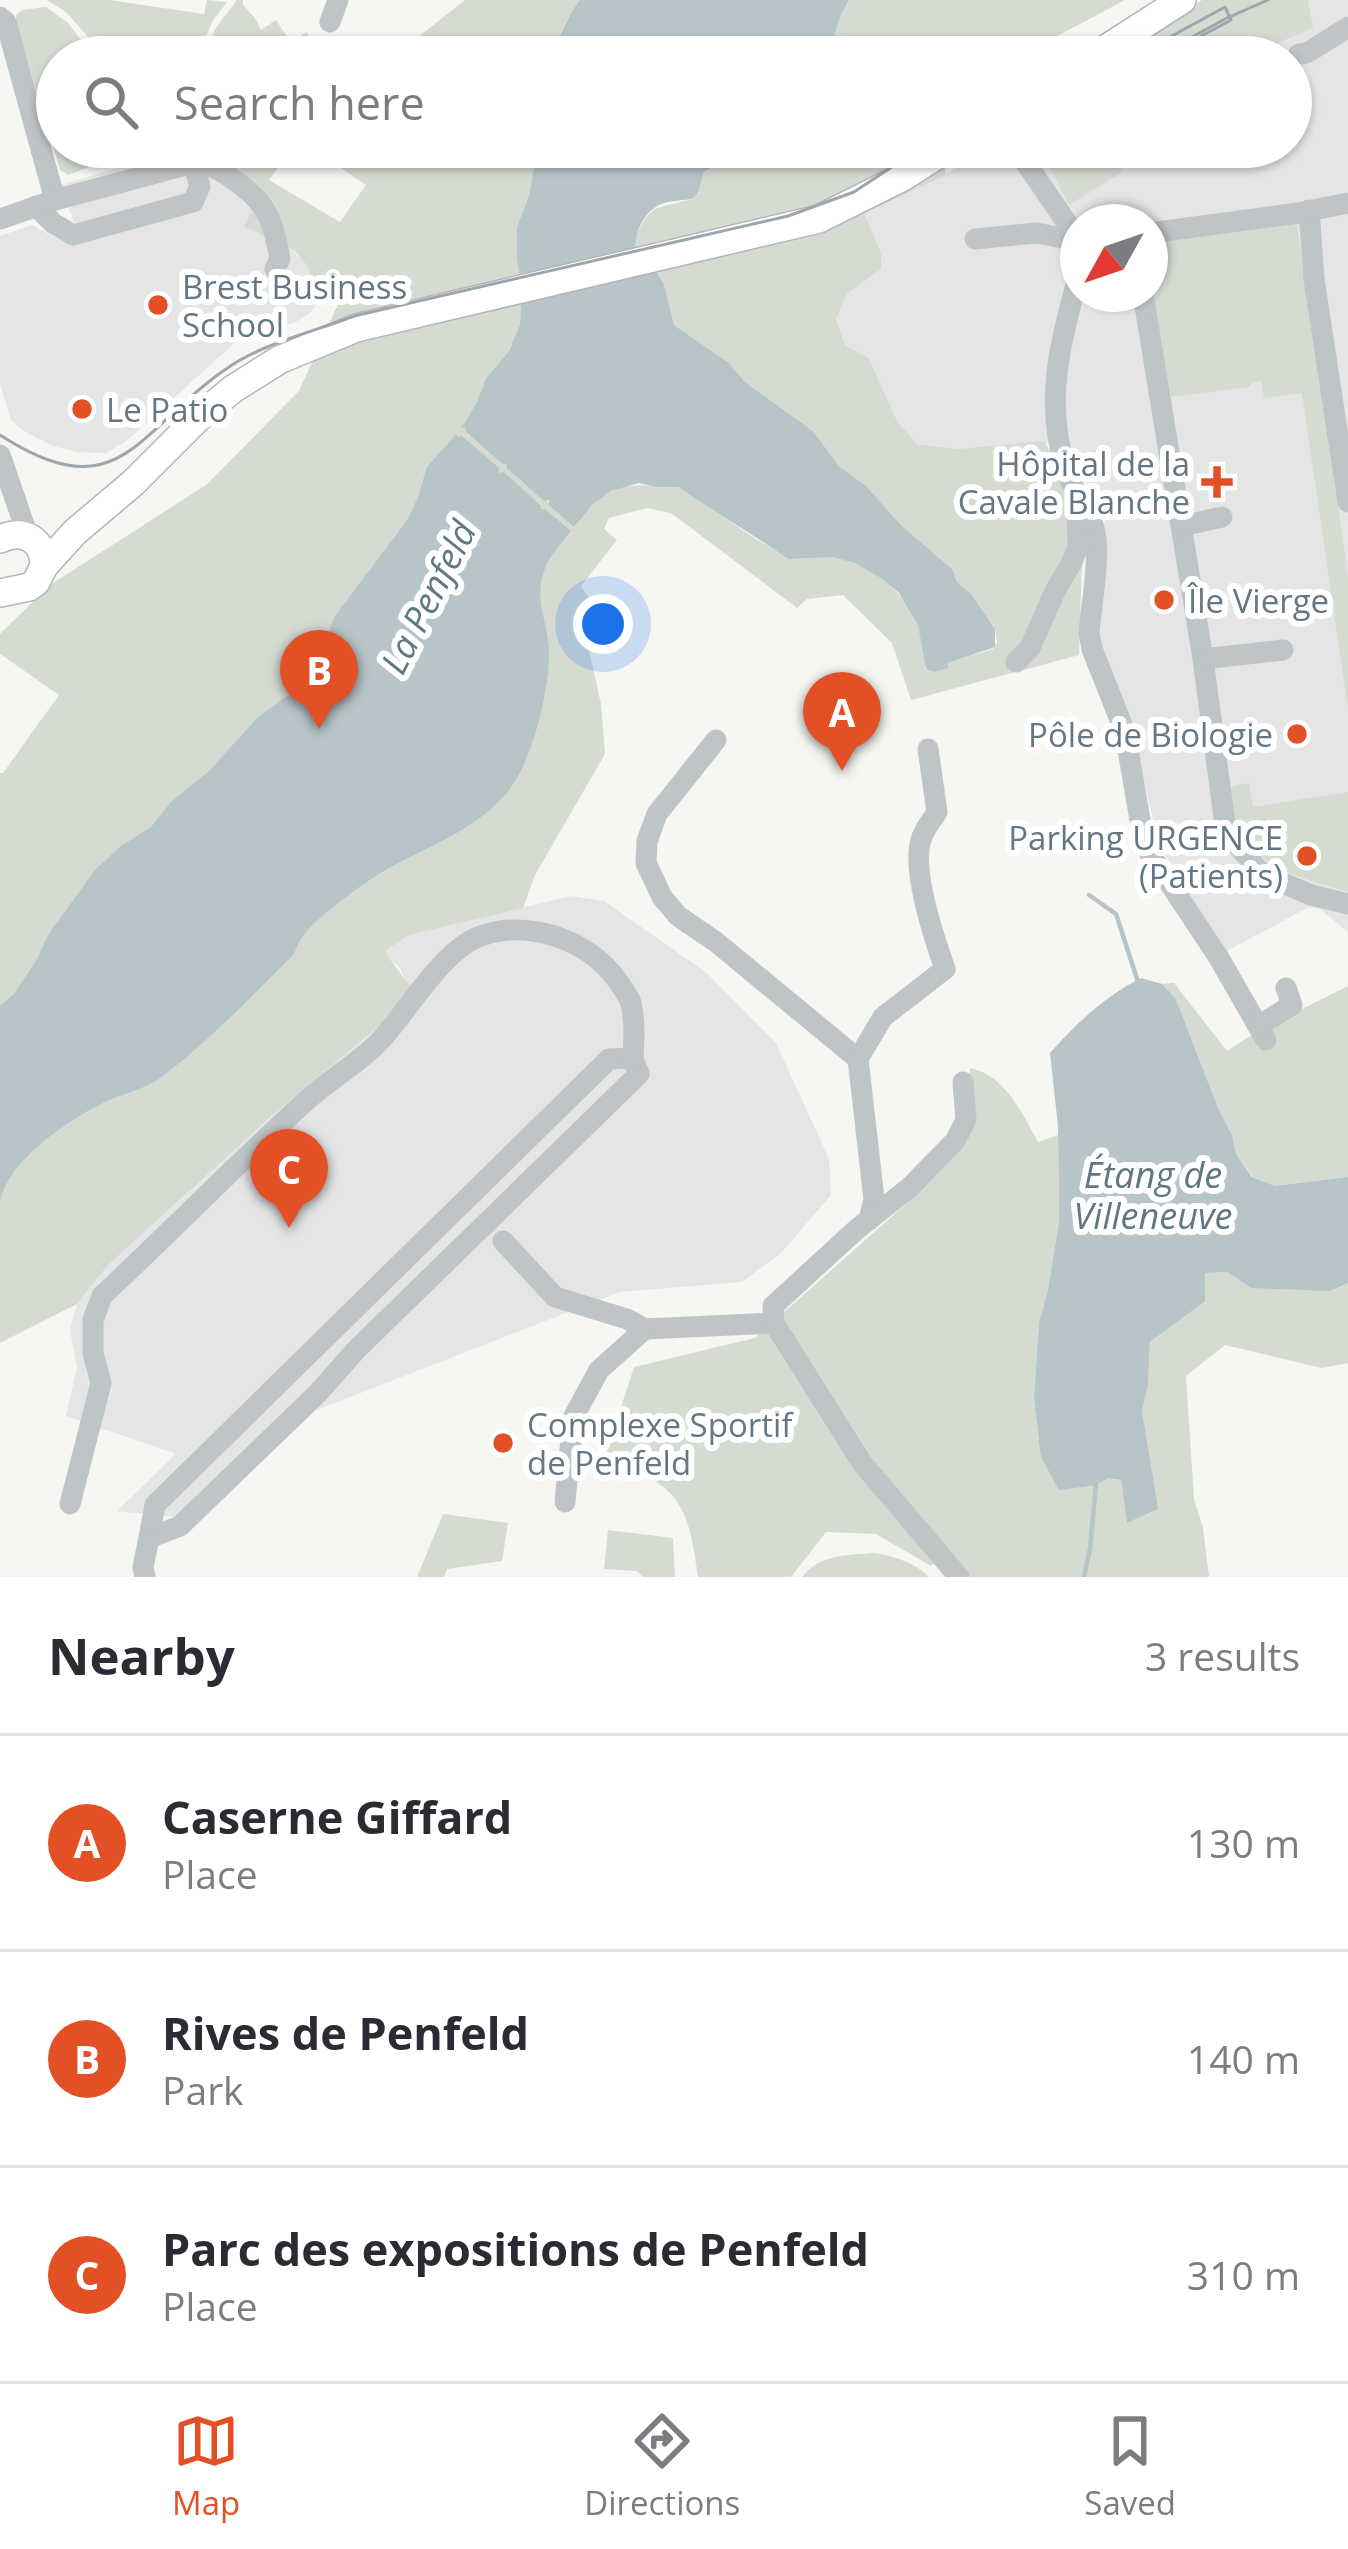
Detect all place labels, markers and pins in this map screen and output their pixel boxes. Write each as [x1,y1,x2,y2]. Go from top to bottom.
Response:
place label: Brest Business School [182,264,407,347]
marker: Brest Business School [145,292,171,318]
place label: Le Patio [106,387,228,432]
marker: Le Patio [69,396,95,422]
place label: Hôpital de la Cavale Blanche [958,441,1190,524]
marker: Hôpital de la Cavale Blanche [1201,466,1233,498]
place label: Île Vierge [1187,578,1329,623]
marker: Île Vierge [1151,587,1177,613]
pin: B [280,630,358,729]
pin: A [803,672,881,771]
place label: Pôle de Biologie [1028,712,1273,757]
marker: Pôle de Biologie [1284,721,1310,747]
place label: Parking URGENCE (Patients) [1008,815,1283,898]
marker: Parking URGENCE (Patients) [1294,843,1320,869]
pin: C [250,1129,328,1228]
place label: Complexe Sportif de Penfeld [527,1402,794,1485]
marker: Complexe Sportif de Penfeld [490,1430,516,1456]

